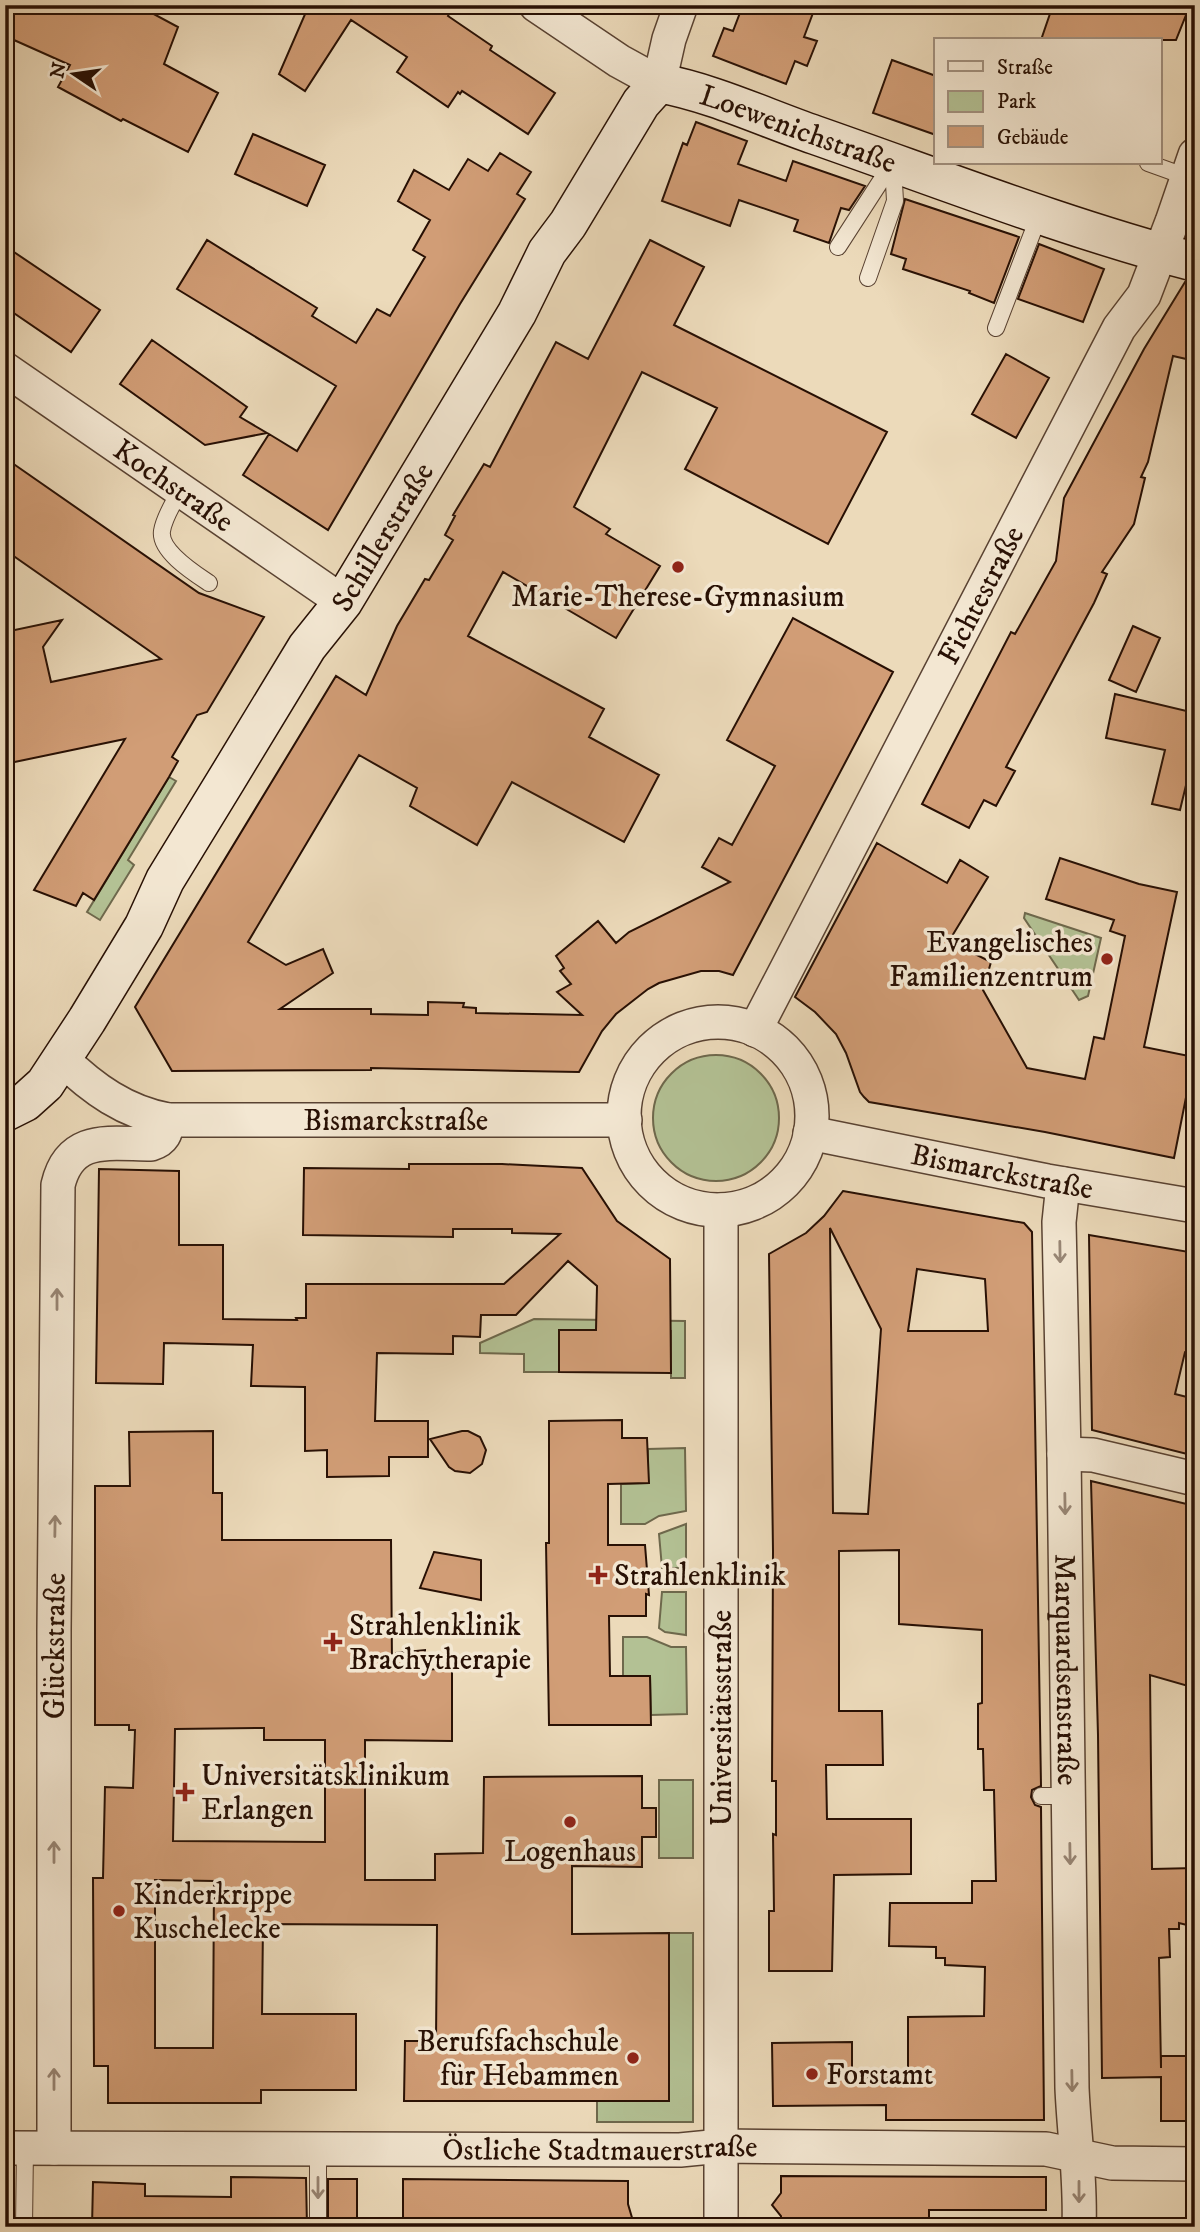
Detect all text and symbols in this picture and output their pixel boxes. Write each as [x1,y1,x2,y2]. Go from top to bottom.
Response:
north arrow [38,38,108,108]
legend [934,38,1162,164]
text: Straße [997,55,1053,81]
text: N [46,60,72,81]
street label: Loewenichstraße [695,77,901,182]
text: Park [997,89,1037,115]
text: Gebäude [997,125,1069,151]
street label: Kochstraße [106,432,240,541]
street label: Schillerstraße [324,456,443,619]
street label: Fichtestraße [931,520,1033,671]
marker: Marie-Therese-Gymnasium [670,559,686,575]
place label: Marie-Therese-Gymnasium [511,579,845,616]
place label: Evangelisches Familienzentrum [889,925,1093,996]
marker: Evangelisches Familienzentrum [1099,951,1115,967]
street label: Bismarckstraße [303,1103,488,1140]
street label: Bismarckstraße [908,1137,1096,1208]
one-way arrow [1053,1240,1066,1263]
one-way arrow [50,1288,64,1311]
one-way arrow [1058,1492,1072,1515]
one-way arrow [48,1515,62,1538]
street label: Marquardsenstraße [1045,1554,1085,1786]
place label: Strahlenklinik [614,1558,786,1595]
marker: Strahlenklinik [588,1565,608,1585]
street label: Glückstraße [37,1573,75,1719]
place label: Strahlenklinik Brachytherapie [349,1608,531,1679]
street label: Universitätsstraße [704,1610,741,1826]
marker: Strahlenklinik Brachytherapie [323,1632,343,1652]
place label: Universitätsklinikum Erlangen [201,1758,450,1829]
marker: Universitätsklinikum Erlangen [175,1782,195,1802]
marker: Logenhaus [562,1814,578,1830]
place label: Logenhaus [504,1834,636,1871]
one-way arrow [47,1841,61,1864]
one-way arrow [1063,1842,1076,1865]
place label: Kinderkrippe Kuschelecke [133,1877,292,1948]
marker: Kinderkrippe Kuschelecke [111,1903,127,1919]
place label: Berufsfachschule für Hebammen [417,2024,619,2095]
marker: Berufsfachschule für Hebammen [625,2050,641,2066]
place label: Forstamt [826,2057,933,2094]
marker: Forstamt [804,2066,820,2082]
one-way arrow [47,2068,61,2091]
one-way arrow [1065,2070,1079,2093]
street label: Östliche Stadtmauerstraße [442,2128,758,2170]
one-way arrow [311,2176,325,2199]
one-way arrow [1072,2180,1086,2203]

